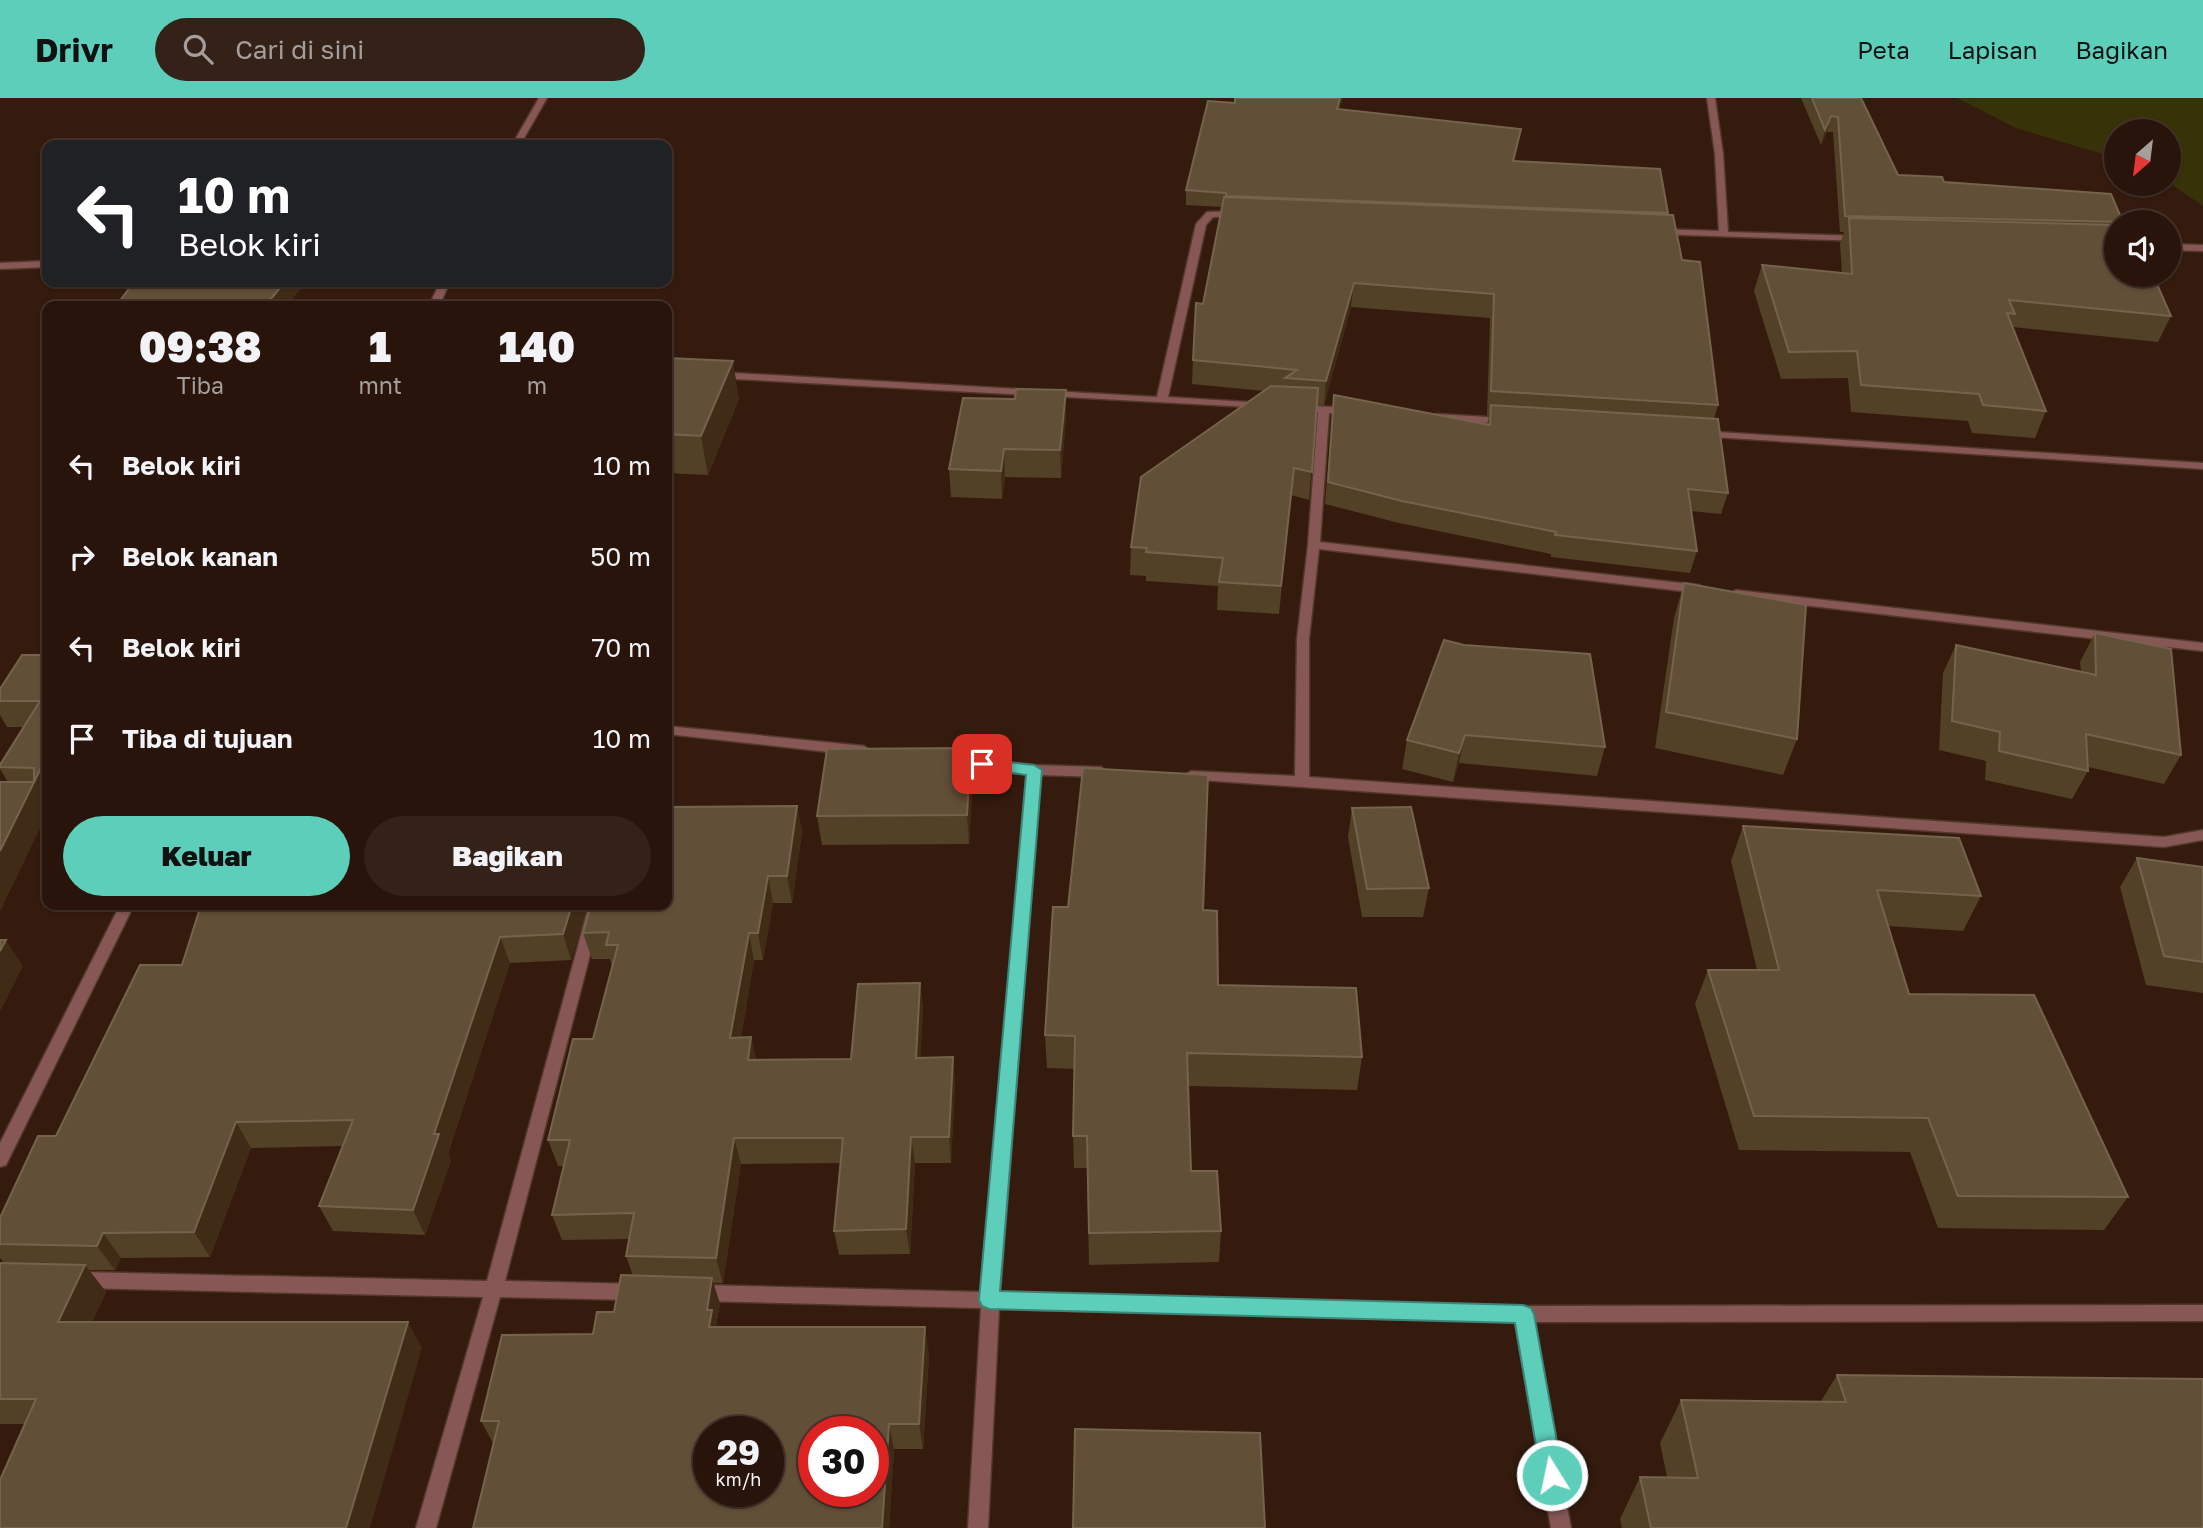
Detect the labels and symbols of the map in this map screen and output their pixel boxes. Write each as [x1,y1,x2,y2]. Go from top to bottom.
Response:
north arrow [2104,119,2180,196]
pin [952,734,1012,794]
speed limit sign: 30 [798,1416,889,1507]
position arrow [1515,1438,1589,1512]

